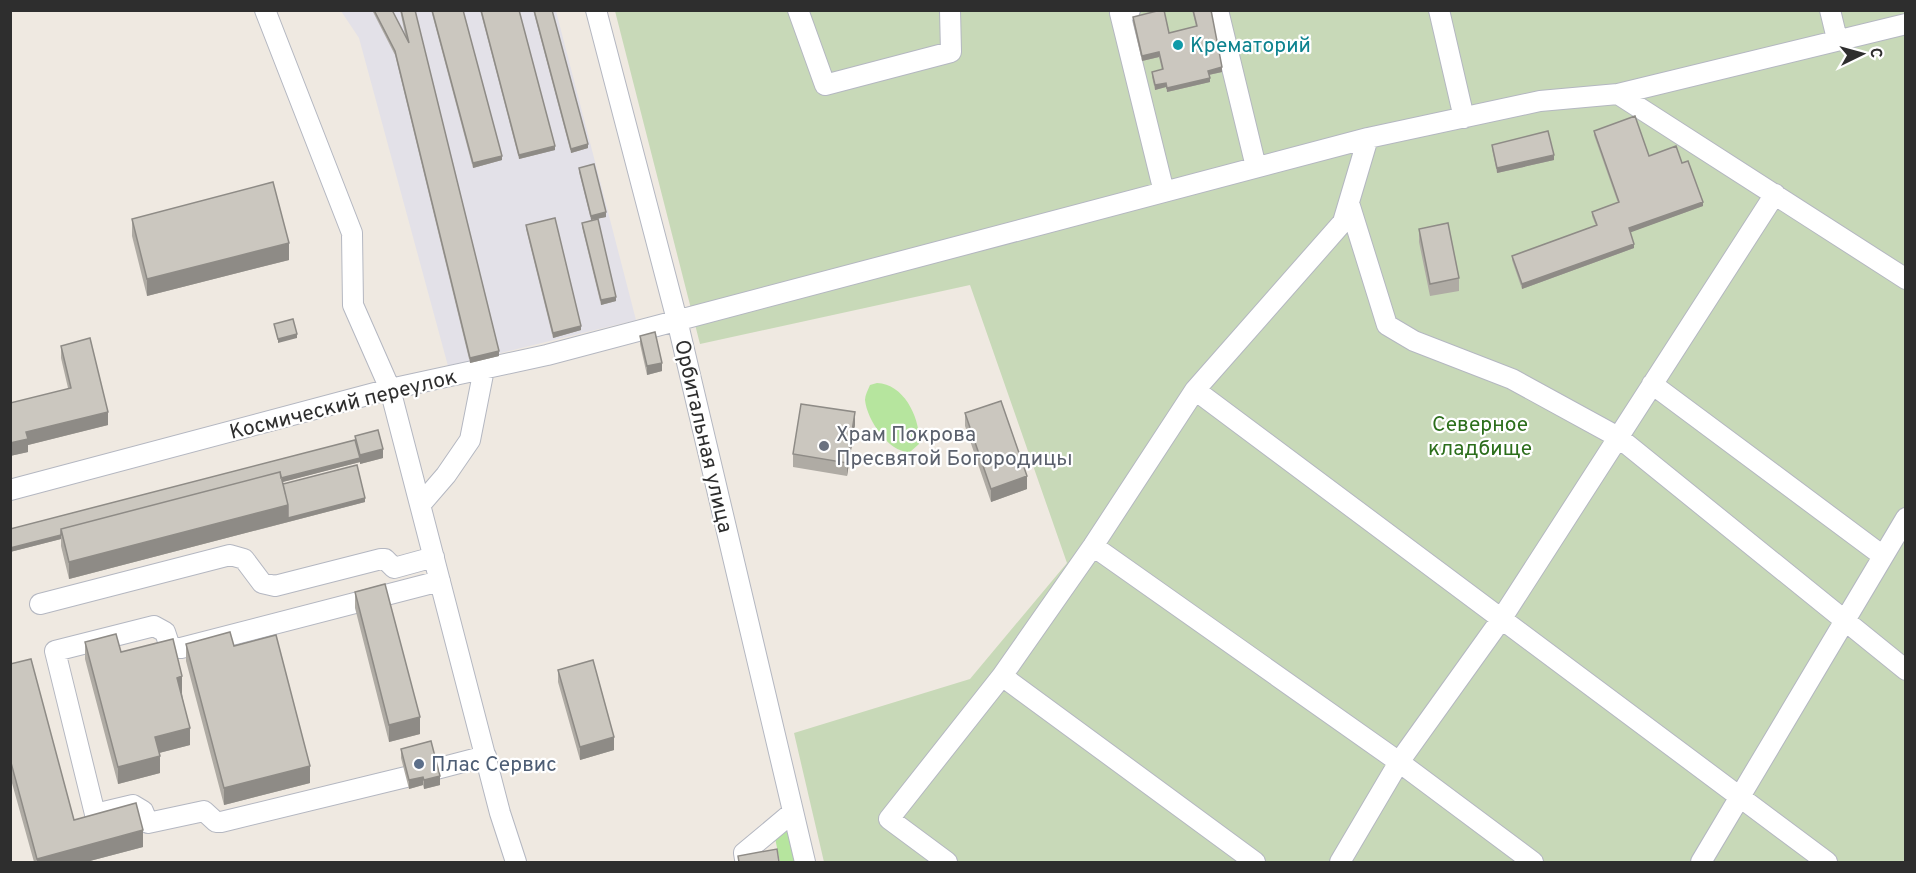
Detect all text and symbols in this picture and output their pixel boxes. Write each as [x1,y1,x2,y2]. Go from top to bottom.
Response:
north arrow [1832,24,1892,84]
place label: Крематорий [1190,33,1311,60]
marker: Крематорий [1171,38,1185,52]
text: С [1865,47,1885,59]
street label: Орбитальная улица [667,337,738,536]
street label: Космический переулок [227,364,460,447]
park label: Северное кладбище [1428,412,1532,463]
place label: Храм Покрова Пресвятой Богородицы [836,422,1073,473]
marker: Храм Покрова Пресвятой Богородицы [817,439,831,453]
place label: Плас Сервис [431,752,557,779]
marker: Плас Сервис [412,757,426,771]

